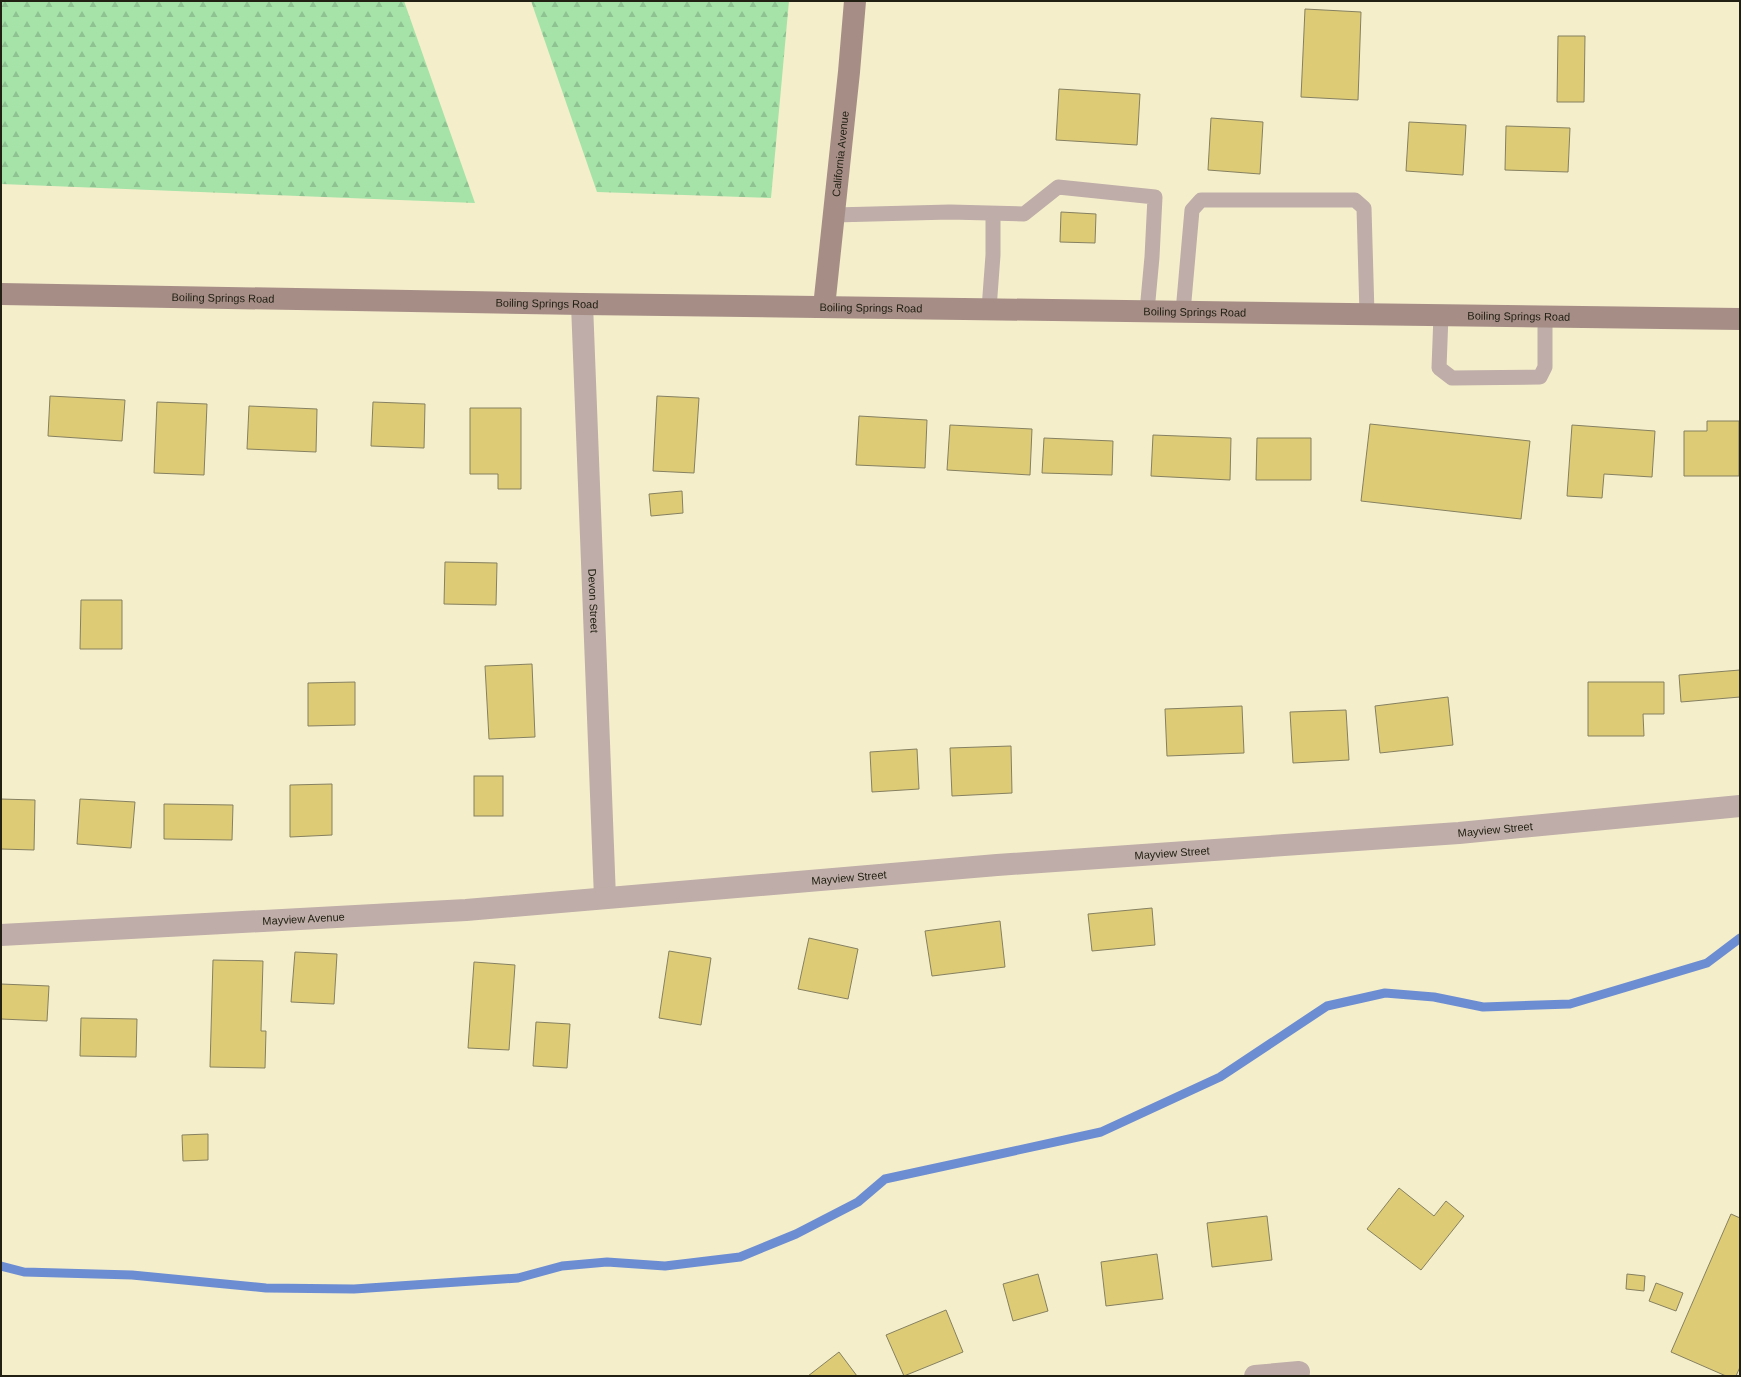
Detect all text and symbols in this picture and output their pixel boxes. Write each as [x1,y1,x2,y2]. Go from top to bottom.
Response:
street label: California Avenue [830,110,851,197]
street label: Boiling Springs Road [171,291,275,305]
street label: Boiling Springs Road [495,297,598,310]
street label: Boiling Springs Road [819,301,922,314]
street label: Boiling Springs Road [1143,305,1246,319]
street label: Boiling Springs Road [1467,309,1570,323]
street label: Devon Street [586,568,601,633]
street label: Mayview Street [1457,820,1533,839]
street label: Mayview Street [1134,844,1210,861]
street label: Mayview Street [811,868,887,887]
street label: Mayview Avenue [262,911,345,927]

